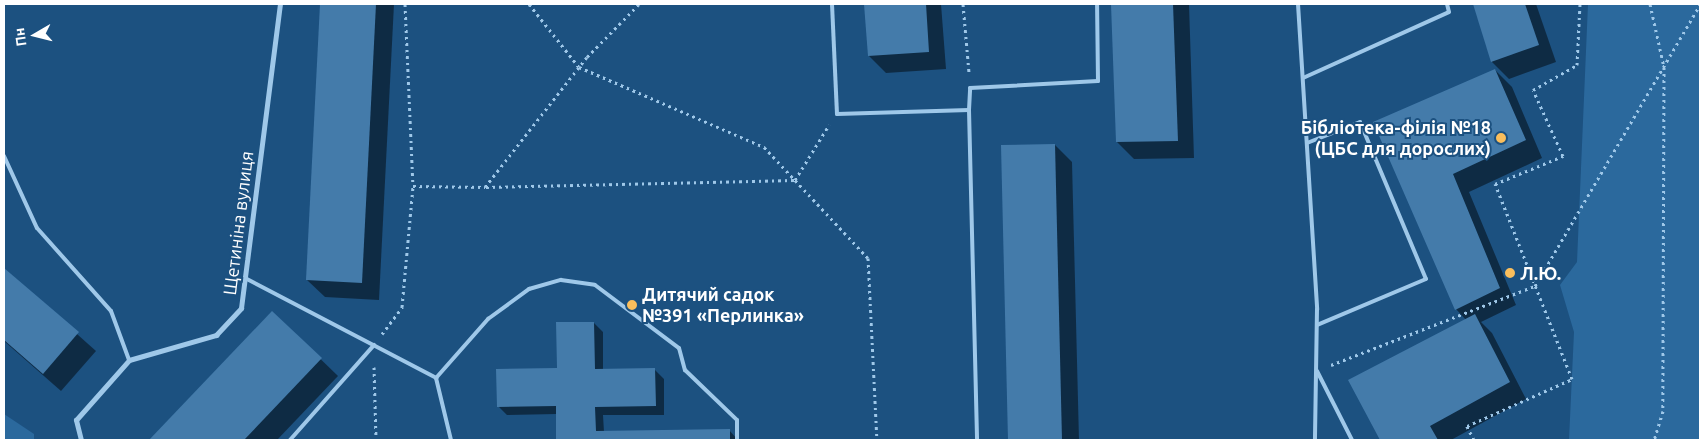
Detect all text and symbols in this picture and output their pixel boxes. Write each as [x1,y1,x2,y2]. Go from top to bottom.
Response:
north arrow [10,10,60,60]
text: Пн [11,27,29,47]
place label: Бібліотека-філія №18 (ЦБС для дорослих) [1301,117,1491,160]
marker: Бібліотека-філія №18 (ЦБС для дорослих) [1495,132,1507,144]
street label: Щетиніна вулиця [218,150,258,296]
place label: Л.Ю. [1520,262,1561,284]
marker: Л.Ю. [1504,267,1516,279]
place label: Дитячий садок №391 «Перлинка» [642,284,804,326]
marker: Дитячий садок №391 «Перлинка» [626,299,638,311]

